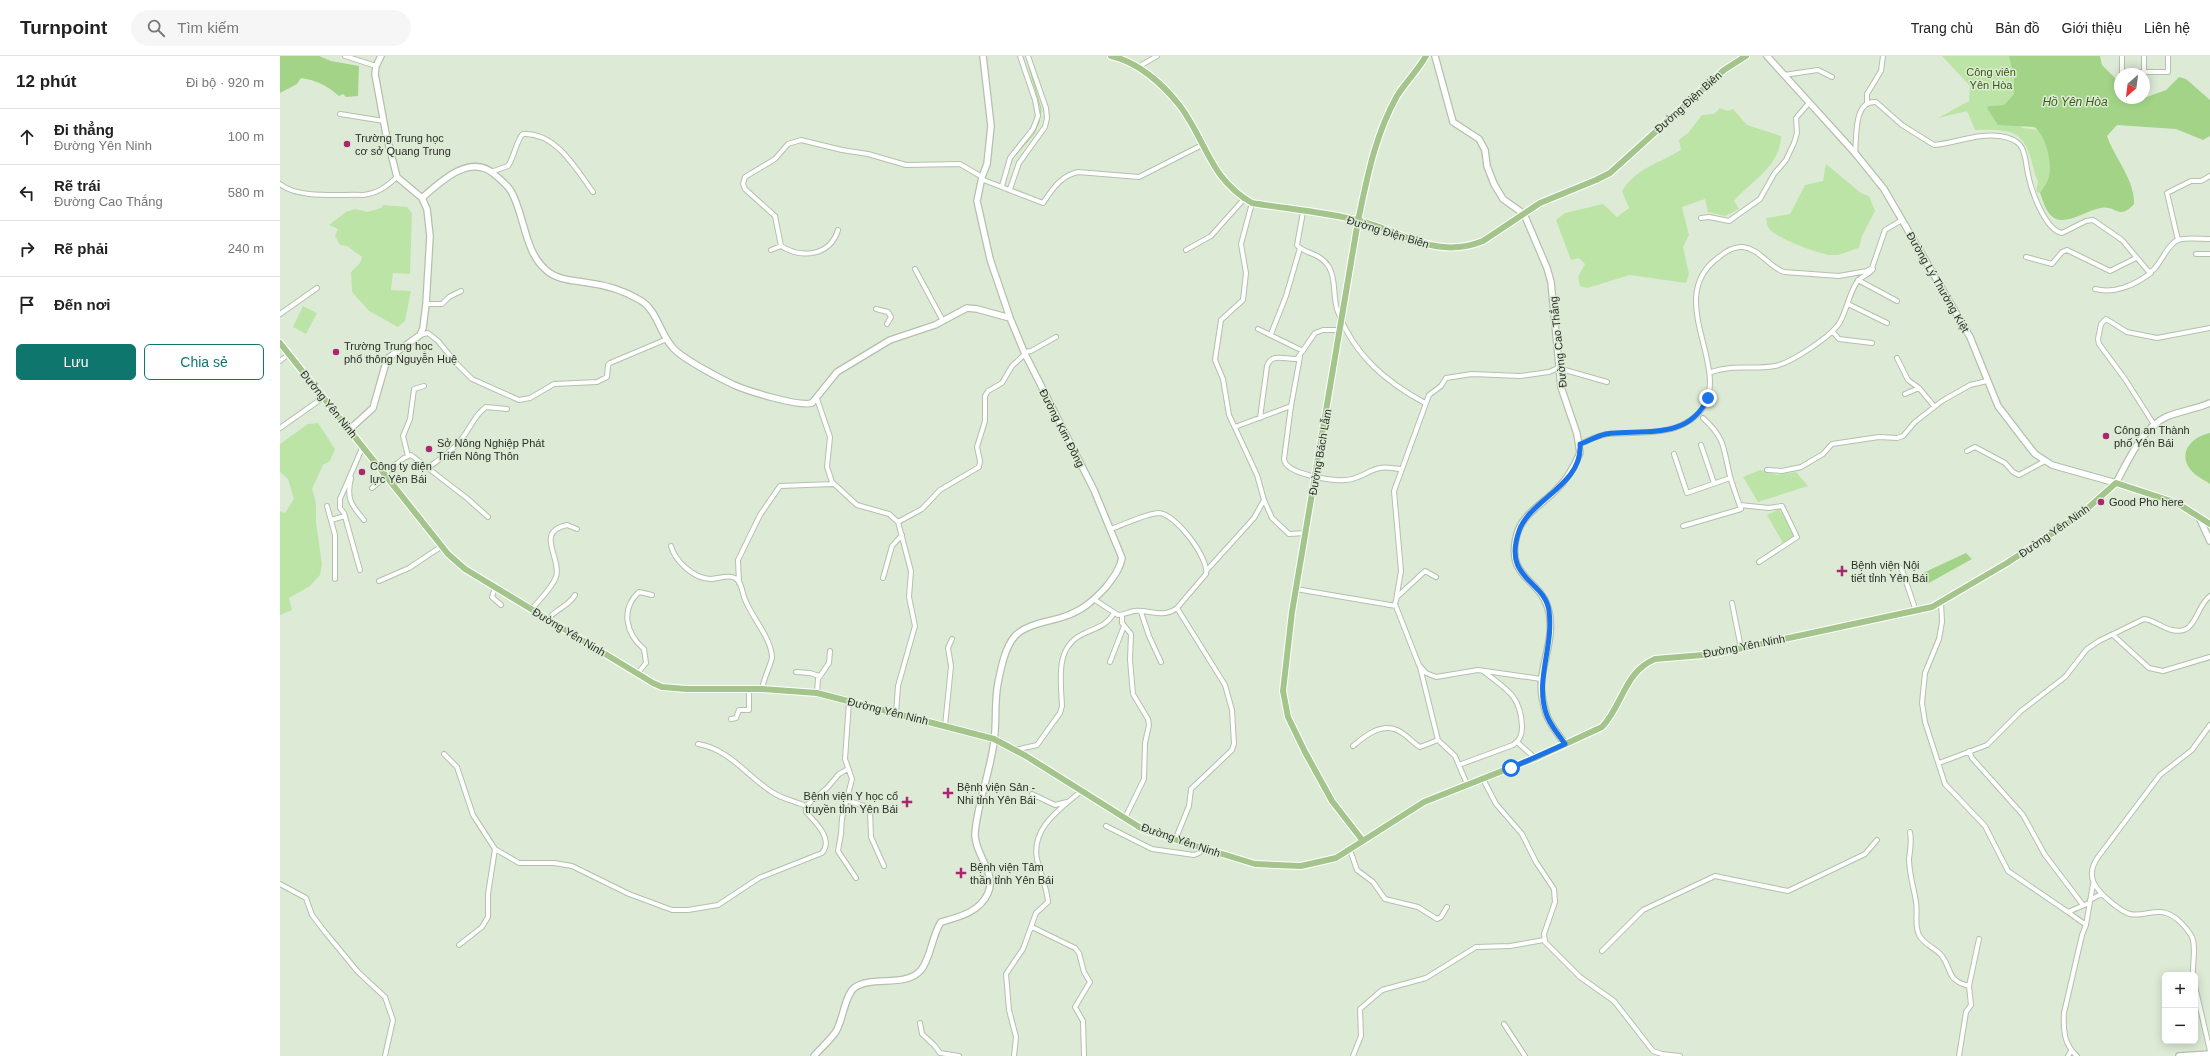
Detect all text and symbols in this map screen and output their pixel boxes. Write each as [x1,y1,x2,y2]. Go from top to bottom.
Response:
search box [131,10,411,46]
text: Turnpoint [20,17,107,38]
icon: search [145,17,167,39]
text: Tìm kiếm [177,19,239,36]
text: Trang chủ [1911,20,1973,36]
text: Bản đồ [1995,20,2040,36]
text: Giới thiệu [2062,20,2122,36]
text: Liên hệ [2144,20,2190,36]
park label: Công viên Yên Hòa [1966,66,2016,91]
north arrow [2114,68,2150,104]
street label: Đường Điện Biên [1652,69,1724,135]
text: 12 phút [16,72,76,91]
text: Đi bộ · 920 m [186,75,264,90]
water label: Hồ Yên Hòa [2042,95,2108,109]
text: Đi thẳng [54,121,114,138]
icon: ahead [16,126,38,148]
text: 100 m [228,129,264,144]
place label: Trường Trung học cơ sở Quang Trung [355,132,451,157]
text: Đường Yên Ninh [54,138,152,153]
marker: Trường Trung học cơ sở Quang Trung [342,139,352,149]
text: Rẽ trái [54,177,101,194]
icon: left [16,182,38,204]
text: 580 m [228,185,264,200]
text: Đường Cao Thắng [54,194,163,209]
street label: Đường Điện Biên [1345,214,1431,250]
street label: Đường Lý Thường Kiệt [1904,230,1972,334]
icon: right [16,238,38,260]
text: Rẽ phải [54,240,108,257]
text: 240 m [228,241,264,256]
icon: arrive [16,294,38,316]
text: Đến nơi [54,296,111,313]
street label: Đường Cao Thắng [1547,296,1569,388]
place label: Trường Trung học phổ thông Nguyễn Huệ [344,340,457,365]
button: Lưu [16,344,136,380]
button: Chia sẻ [144,344,264,380]
marker: Trường Trung học phổ thông Nguyễn Huệ [331,347,341,357]
street label: Đường Yên Ninh [298,368,360,440]
street label: Đường Kim Đồng [1037,387,1087,469]
route end [1699,389,1717,407]
street label: Đường Bách Lẫm [1307,408,1333,496]
place label: Công an Thành phố Yên Bái [2114,424,2190,449]
marker: Công an Thành phố Yên Bái [2101,431,2111,441]
place label: Sở Nông Nghiệp Phát Triển Nông Thôn [437,437,545,462]
marker: Sở Nông Nghiệp Phát Triển Nông Thôn [424,444,434,454]
place label: Công ty điện lực Yên Bái [370,460,432,485]
marker: Công ty điện lực Yên Bái [357,467,367,477]
place label: Good Pho here [2109,496,2184,508]
marker: Good Pho here [2096,497,2106,507]
street label: Đường Yên Ninh [2017,502,2091,560]
place label: Bệnh viện Nội tiết tỉnh Yên Bái [1851,559,1928,584]
marker: Bệnh viện Nội tiết tỉnh Yên Bái [1836,565,1848,577]
street label: Đường Yên Ninh [530,606,608,658]
street label: Đường Yên Ninh [1702,632,1786,660]
street label: Đường Yên Ninh [846,695,930,727]
route start [1502,759,1520,777]
place label: Bệnh viện Sản - Nhi tỉnh Yên Bái [957,781,1036,806]
marker: Bệnh viện Sản - Nhi tỉnh Yên Bái [942,787,954,799]
place label: Bệnh viện Y học cổ truyền tỉnh Yên Bái [804,790,898,815]
marker: Bệnh viện Y học cổ truyền tỉnh Yên Bái [901,796,913,808]
street label: Đường Yên Ninh [1140,821,1222,859]
place label: Bệnh viện Tâm thần tỉnh Yên Bái [970,861,1054,886]
marker: Bệnh viện Tâm thần tỉnh Yên Bái [955,867,967,879]
map controls [2162,972,2198,1044]
button: + [2162,972,2198,1008]
button: − [2162,1008,2198,1044]

